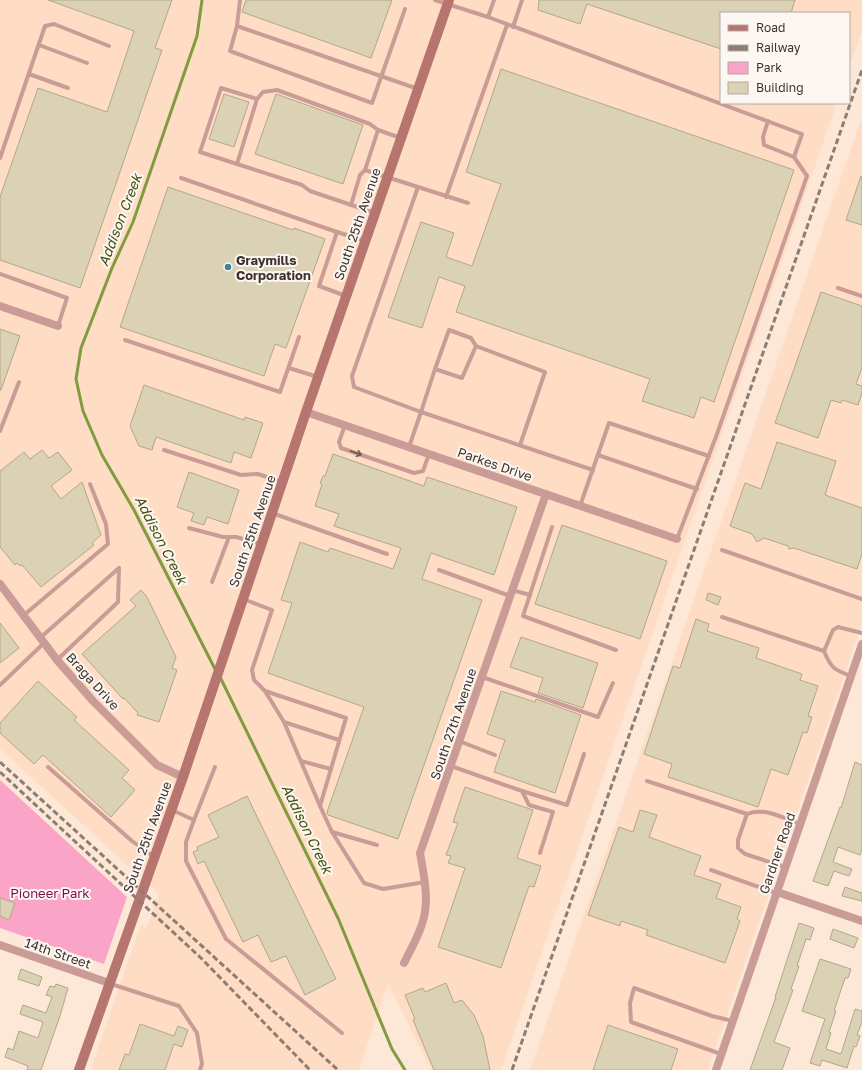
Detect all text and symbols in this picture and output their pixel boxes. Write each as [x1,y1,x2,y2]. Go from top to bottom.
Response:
legend [720,12,850,104]
text: Road [756,20,785,35]
text: Railway [756,40,801,55]
text: Park [756,60,782,75]
text: Building [756,80,804,95]
street label: South 25th Avenue [330,166,384,282]
water label: Addison Creek [94,169,146,268]
place label: Graymills Corporation [236,252,311,283]
marker: Graymills Corporation [223,262,233,272]
street label: Parkes Drive [456,444,534,484]
one-way arrow [350,449,362,457]
street label: South 25th Avenue [225,473,279,589]
water label: Addison Creek [132,493,192,589]
street label: Braga Drive [63,649,123,713]
street label: South 27th Avenue [426,666,480,782]
street label: South 25th Avenue [119,779,175,895]
water label: Addison Creek [279,781,337,878]
street label: Gardner Road [756,810,798,896]
park label: Pioneer Park [10,885,90,901]
street label: 14th Street [23,934,93,972]

